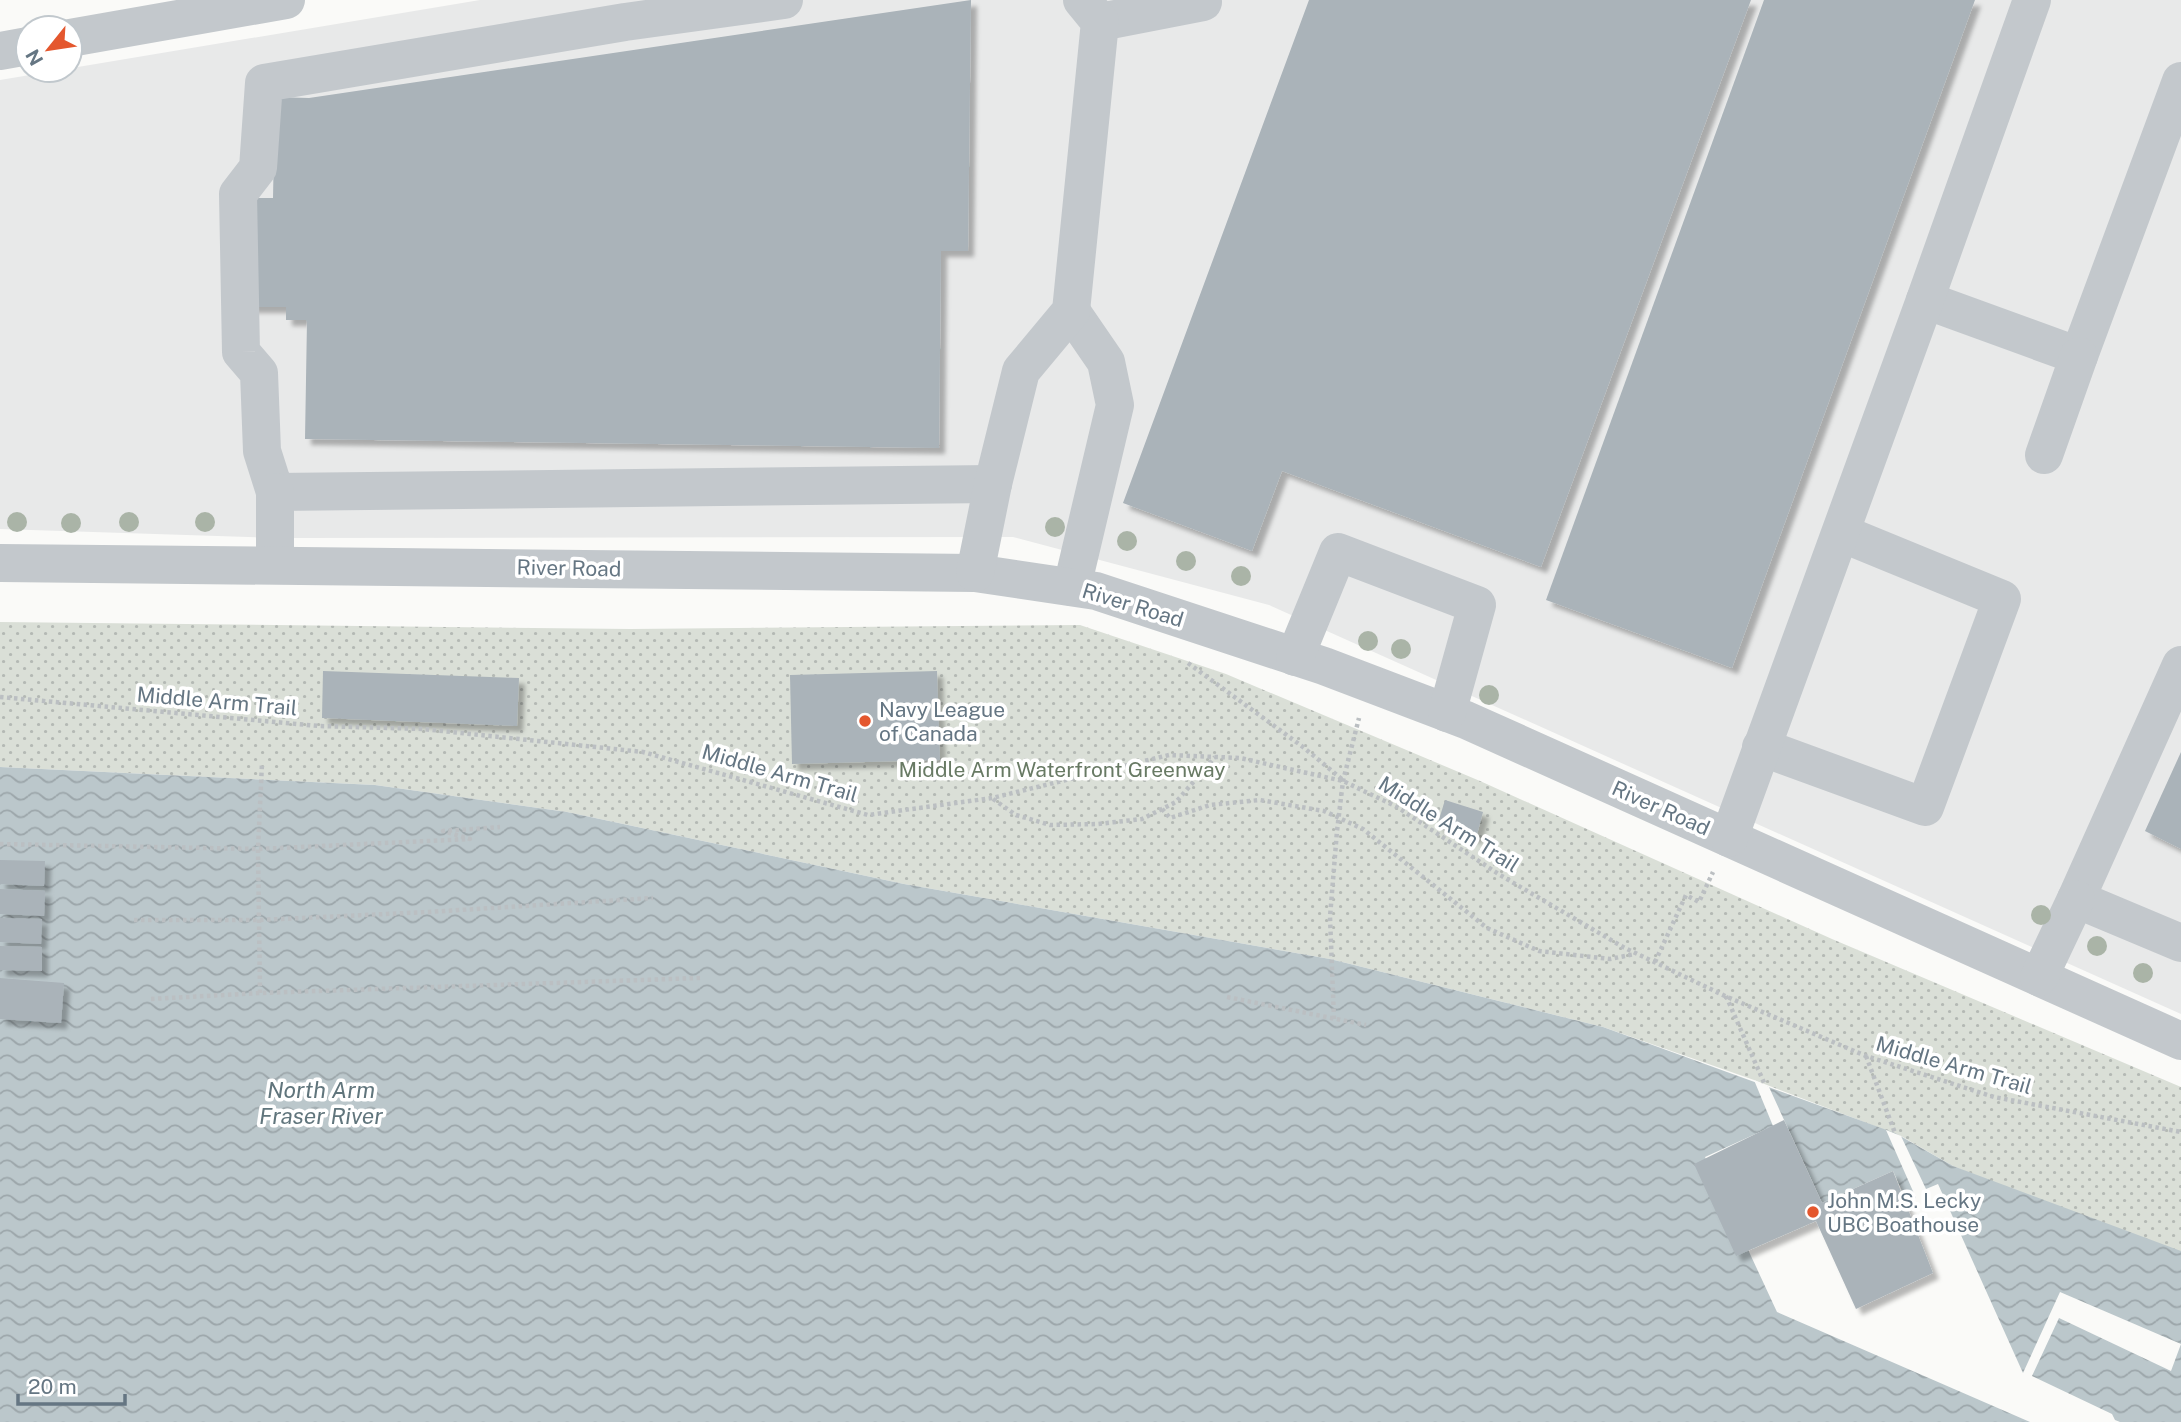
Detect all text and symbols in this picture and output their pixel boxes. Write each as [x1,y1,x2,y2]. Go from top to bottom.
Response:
north arrow [14,14,84,84]
text: N [21,46,48,69]
street label: River Road [516,555,622,581]
street label: River Road [1079,578,1187,632]
street label: Middle Arm Trail [136,682,298,720]
place label: Navy League of Canada [879,697,1005,746]
marker: Navy League of Canada [857,713,873,729]
street label: Middle Arm Trail [699,739,861,807]
park label: Middle Arm Waterfront Greenway [899,757,1225,782]
street label: Middle Arm Trail [1374,771,1524,877]
street label: River Road [1608,775,1714,841]
street label: Middle Arm Trail [1873,1031,2035,1099]
water label: North Arm Fraser River [259,1076,383,1129]
place label: John M.S. Lecky UBC Boathouse [1827,1188,1981,1237]
marker: John M.S. Lecky UBC Boathouse [1805,1204,1821,1220]
scale bar [18,1362,124,1406]
text: 20 m [28,1374,77,1399]

